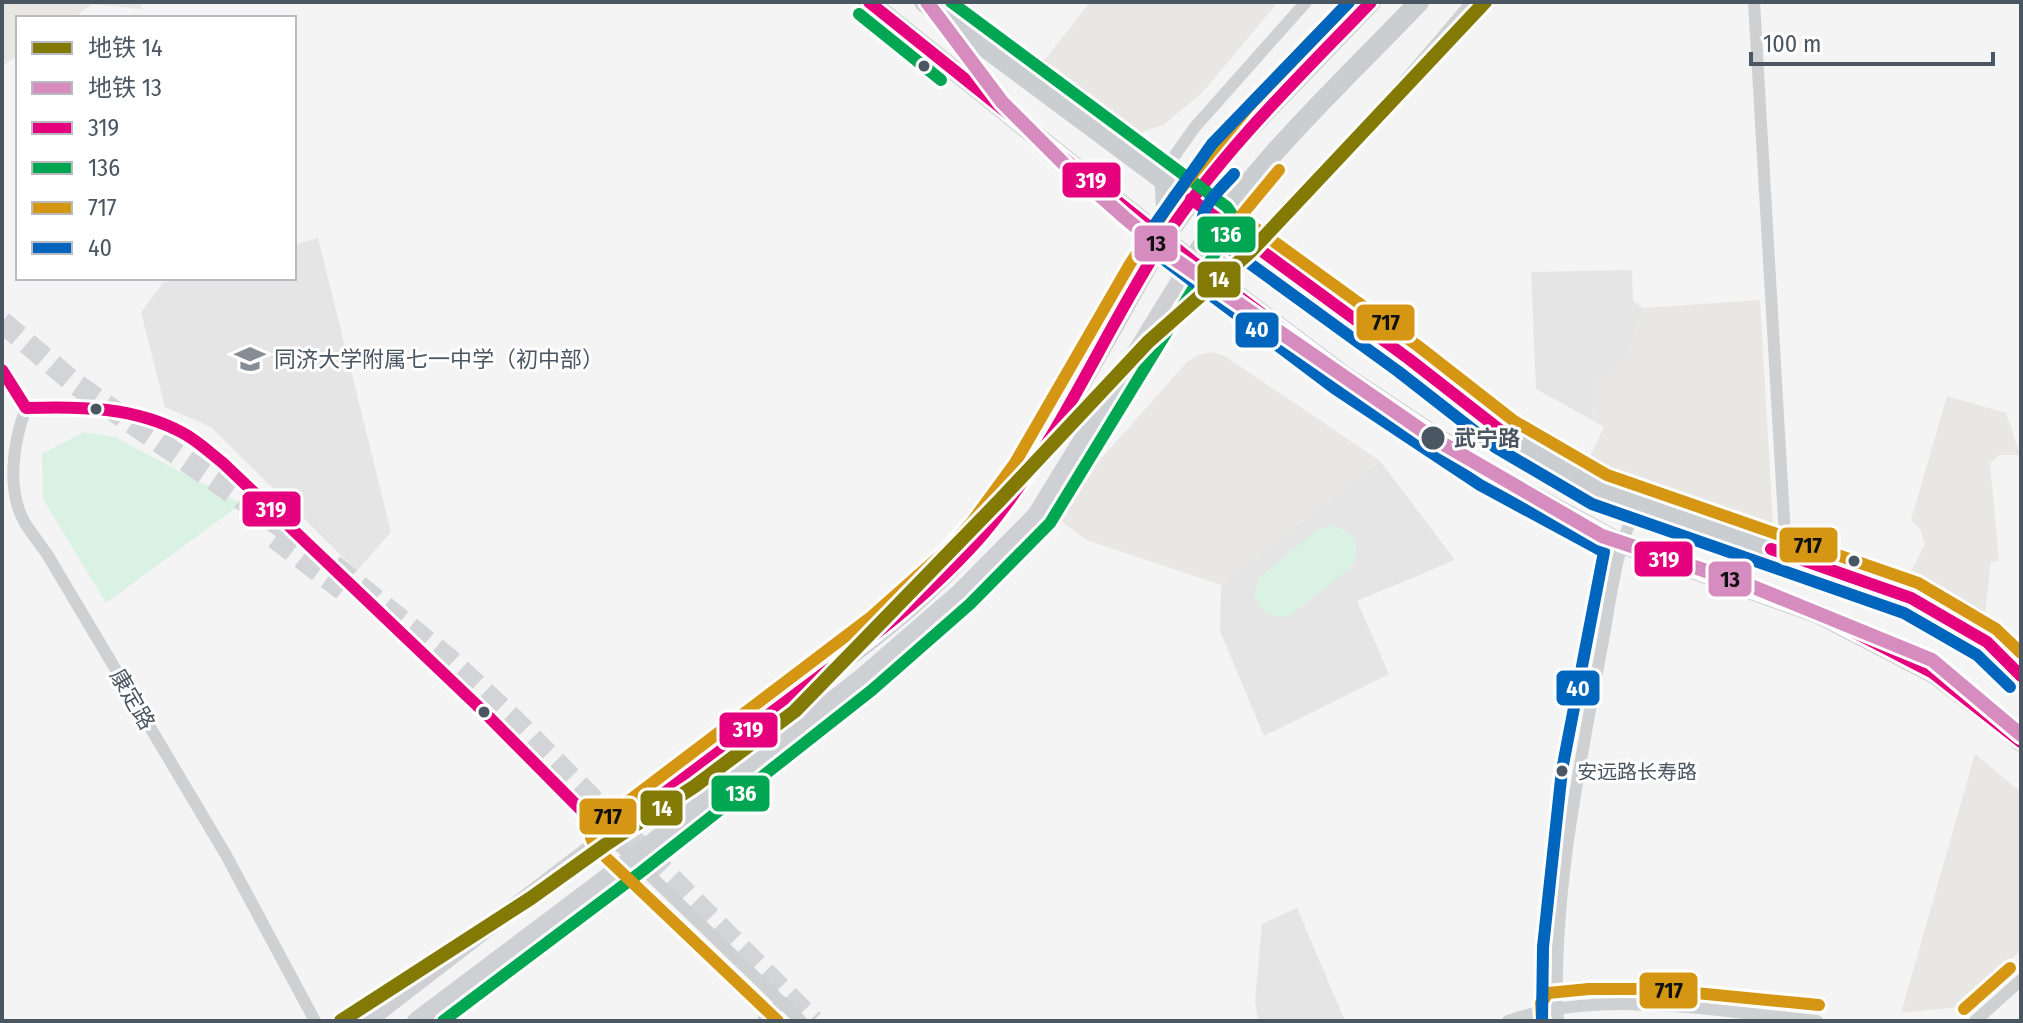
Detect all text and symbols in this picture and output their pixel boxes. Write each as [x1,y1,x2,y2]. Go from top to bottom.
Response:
legend [16,16,296,280]
scale bar [1751,16,1993,66]
text: 100 m [1763,30,1821,58]
text: 地铁 14 [88,34,163,62]
unlabelled marker [916,58,932,74]
text: 地铁 13 [88,74,162,102]
text: 319 [88,114,119,142]
text: 136 [88,154,120,182]
line badge: 319 [1061,161,1122,199]
text: 319 [1075,167,1106,194]
text: 717 [88,194,117,222]
line badge: 136 [1196,215,1257,254]
text: 136 [1210,221,1242,248]
line badge: 13 [1133,224,1179,263]
text: 13 [1146,230,1166,257]
text: 40 [88,234,112,262]
line badge: 14 [1196,260,1242,299]
text: 14 [1209,266,1229,293]
line badge: 717 [1355,303,1416,342]
text: 717 [1372,309,1401,336]
line badge: 40 [1234,311,1280,349]
text: 40 [1245,316,1269,343]
school or university icon: 同济大学附属七一中学（初中部） [233,342,267,376]
place label: 同济大学附属七一中学（初中部） [274,346,604,373]
unlabelled marker [88,401,104,417]
marker: 武宁路 [1419,424,1447,452]
place label: 武宁路 [1454,425,1520,452]
line badge: 319 [241,490,302,528]
text: 319 [255,496,286,523]
line badge: 717 [1778,526,1839,564]
text: 717 [1794,532,1823,559]
line badge: 319 [1633,540,1694,578]
text: 319 [1648,546,1679,573]
unlabelled marker [1846,553,1862,569]
line badge: 13 [1707,560,1753,598]
text: 13 [1720,566,1740,593]
street label: 康定路 [104,664,161,735]
line badge: 40 [1555,669,1601,707]
text: 40 [1566,675,1590,702]
unlabelled marker [476,704,492,720]
line badge: 319 [718,711,779,749]
text: 319 [732,716,763,743]
place label: 安远路长寿路 [1577,760,1697,784]
marker: 安远路长寿路 [1554,763,1570,779]
line badge: 136 [710,774,771,813]
text: 136 [725,780,757,807]
line badge: 14 [639,789,684,827]
text: 14 [652,795,672,822]
line badge: 717 [578,797,638,836]
text: 717 [594,803,623,830]
line badge: 717 [1638,971,1699,1010]
text: 717 [1655,977,1684,1004]

